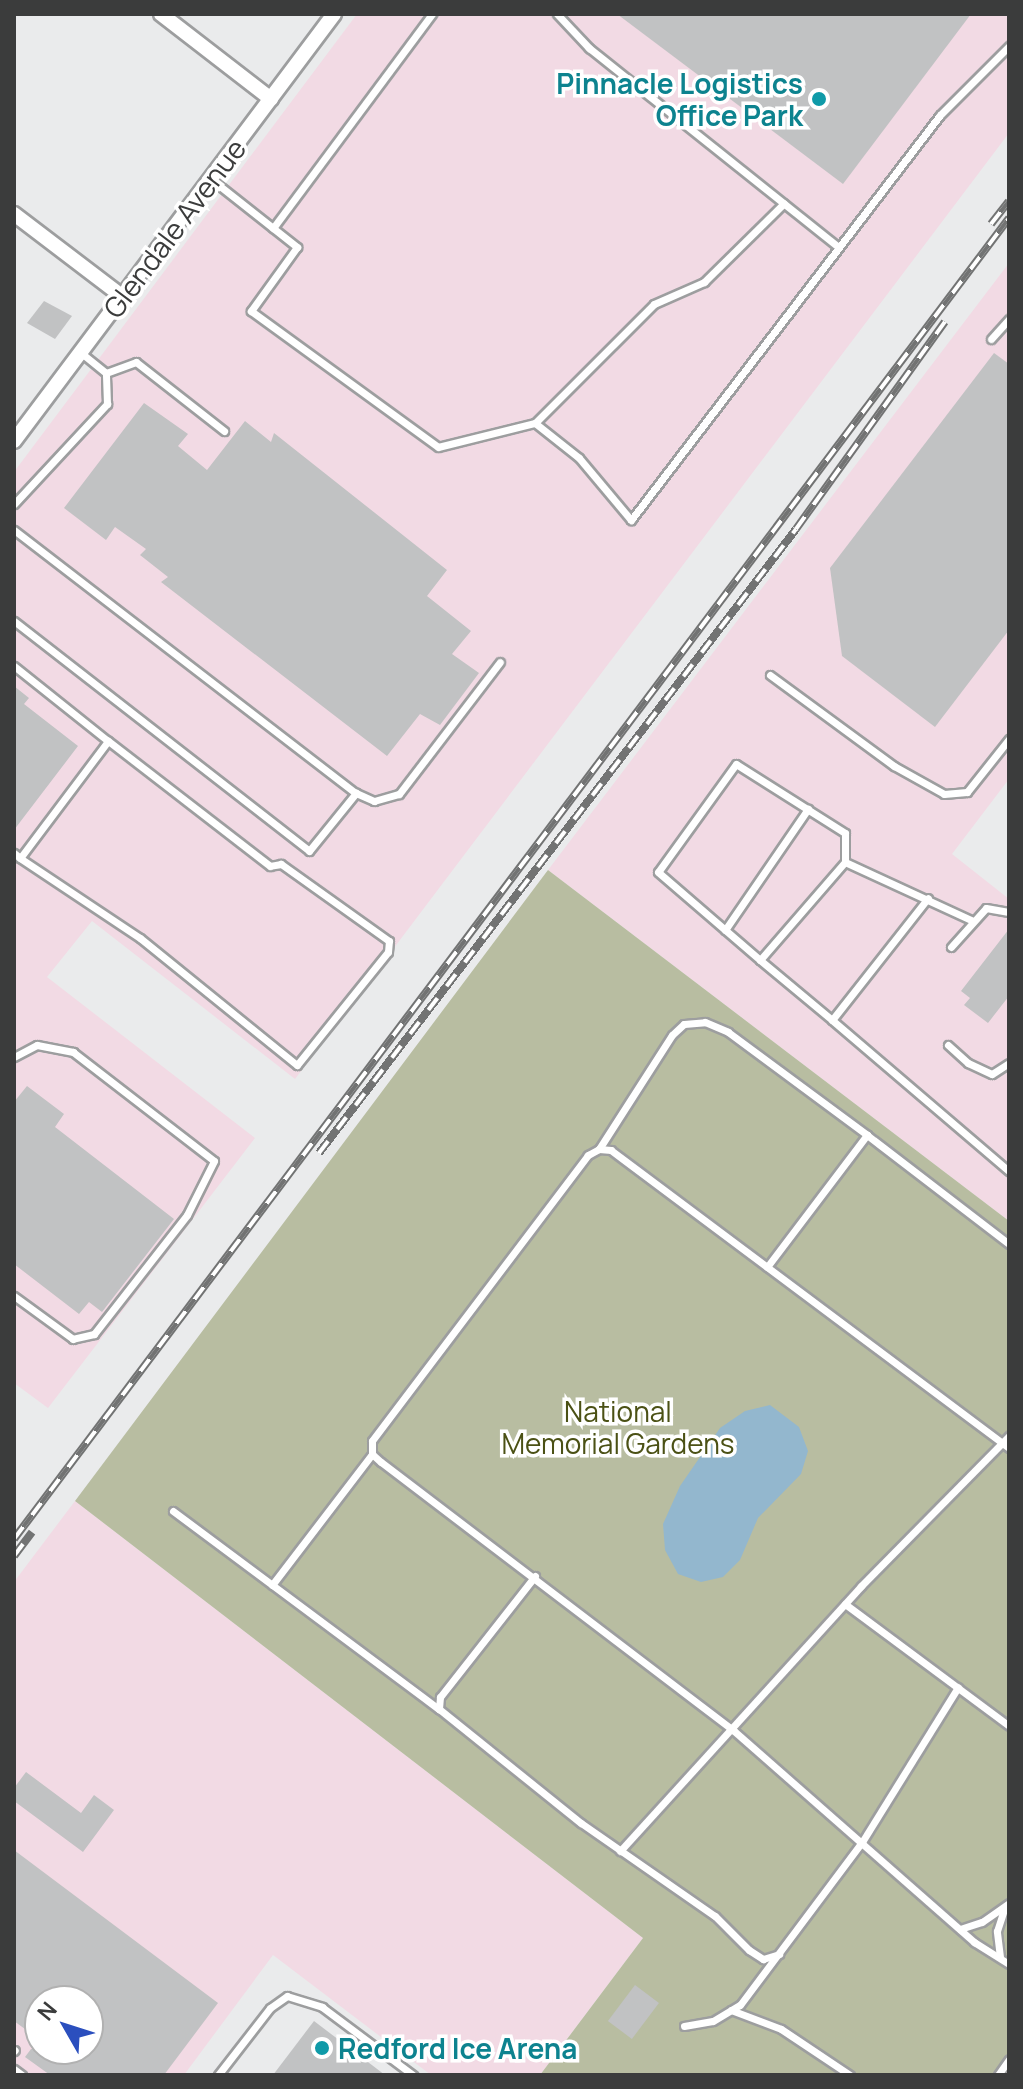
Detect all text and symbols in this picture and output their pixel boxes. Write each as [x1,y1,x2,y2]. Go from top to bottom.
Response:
place label: Pinnacle Logistics Office Park [556,66,803,132]
marker: Pinnacle Logistics Office Park [810,90,828,108]
street label: Glendale Avenue [96,132,252,324]
park label: National Memorial Gardens [502,1394,734,1460]
north arrow [24,1985,104,2065]
text: N [30,1996,64,2027]
place label: Redford Ice Arena [338,2031,577,2065]
marker: Redford Ice Arena [313,2039,331,2057]

